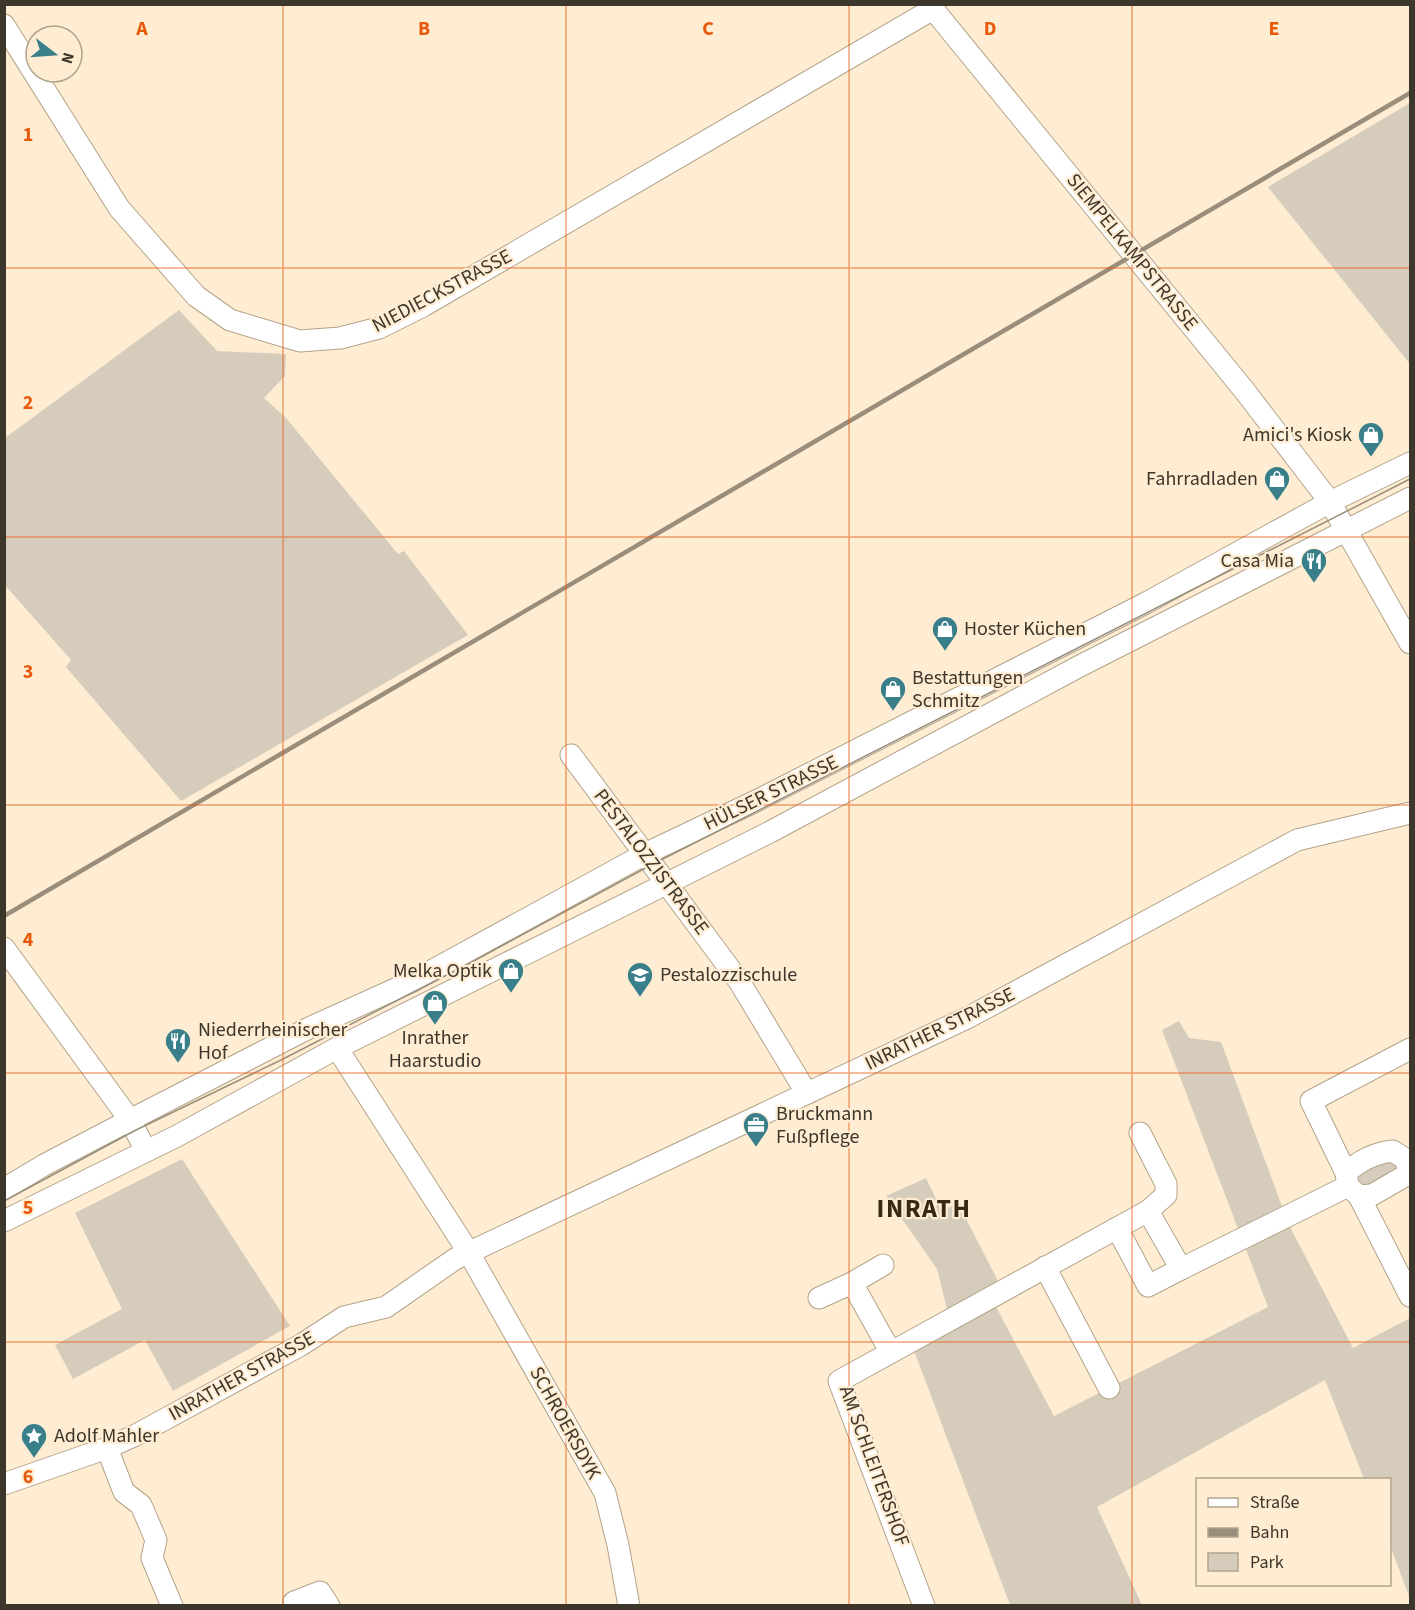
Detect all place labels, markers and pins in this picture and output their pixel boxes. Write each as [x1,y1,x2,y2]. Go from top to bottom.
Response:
shop icon: Amici's Kiosk [1356,420,1386,458]
place label: Amici's Kiosk [1243,421,1352,449]
shop icon: Fahrradladen [1262,464,1292,502]
place label: Fahrradladen [1146,465,1258,493]
restaurant icon: Casa Mia [1299,546,1329,584]
place label: Casa Mia [1221,547,1294,575]
shop icon: Hoster Küchen [930,614,960,652]
place label: Hoster Küchen [964,615,1086,643]
place label: Bestattungen Schmitz [912,664,1023,715]
shop icon: Bestattungen Schmitz [878,674,908,712]
shop icon: Melka Optik [496,956,526,994]
place label: Melka Optik [393,957,492,985]
school or university icon: Pestalozzischule [625,960,655,998]
place label: Pestalozzischule [660,961,797,989]
shop icon: Inrather Haarstudio [420,988,450,1026]
place label: Niederrheinischer Hof [198,1016,348,1067]
place label: Inrather Haarstudio [389,1024,481,1075]
restaurant icon: Niederrheinischer Hof [163,1026,193,1064]
place label: Bruckmann Fußpflege [776,1100,873,1151]
office icon: Bruckmann Fußpflege [741,1110,771,1148]
place icon: Adolf Mahler [19,1421,49,1459]
place label: Adolf Mahler [54,1422,159,1450]

